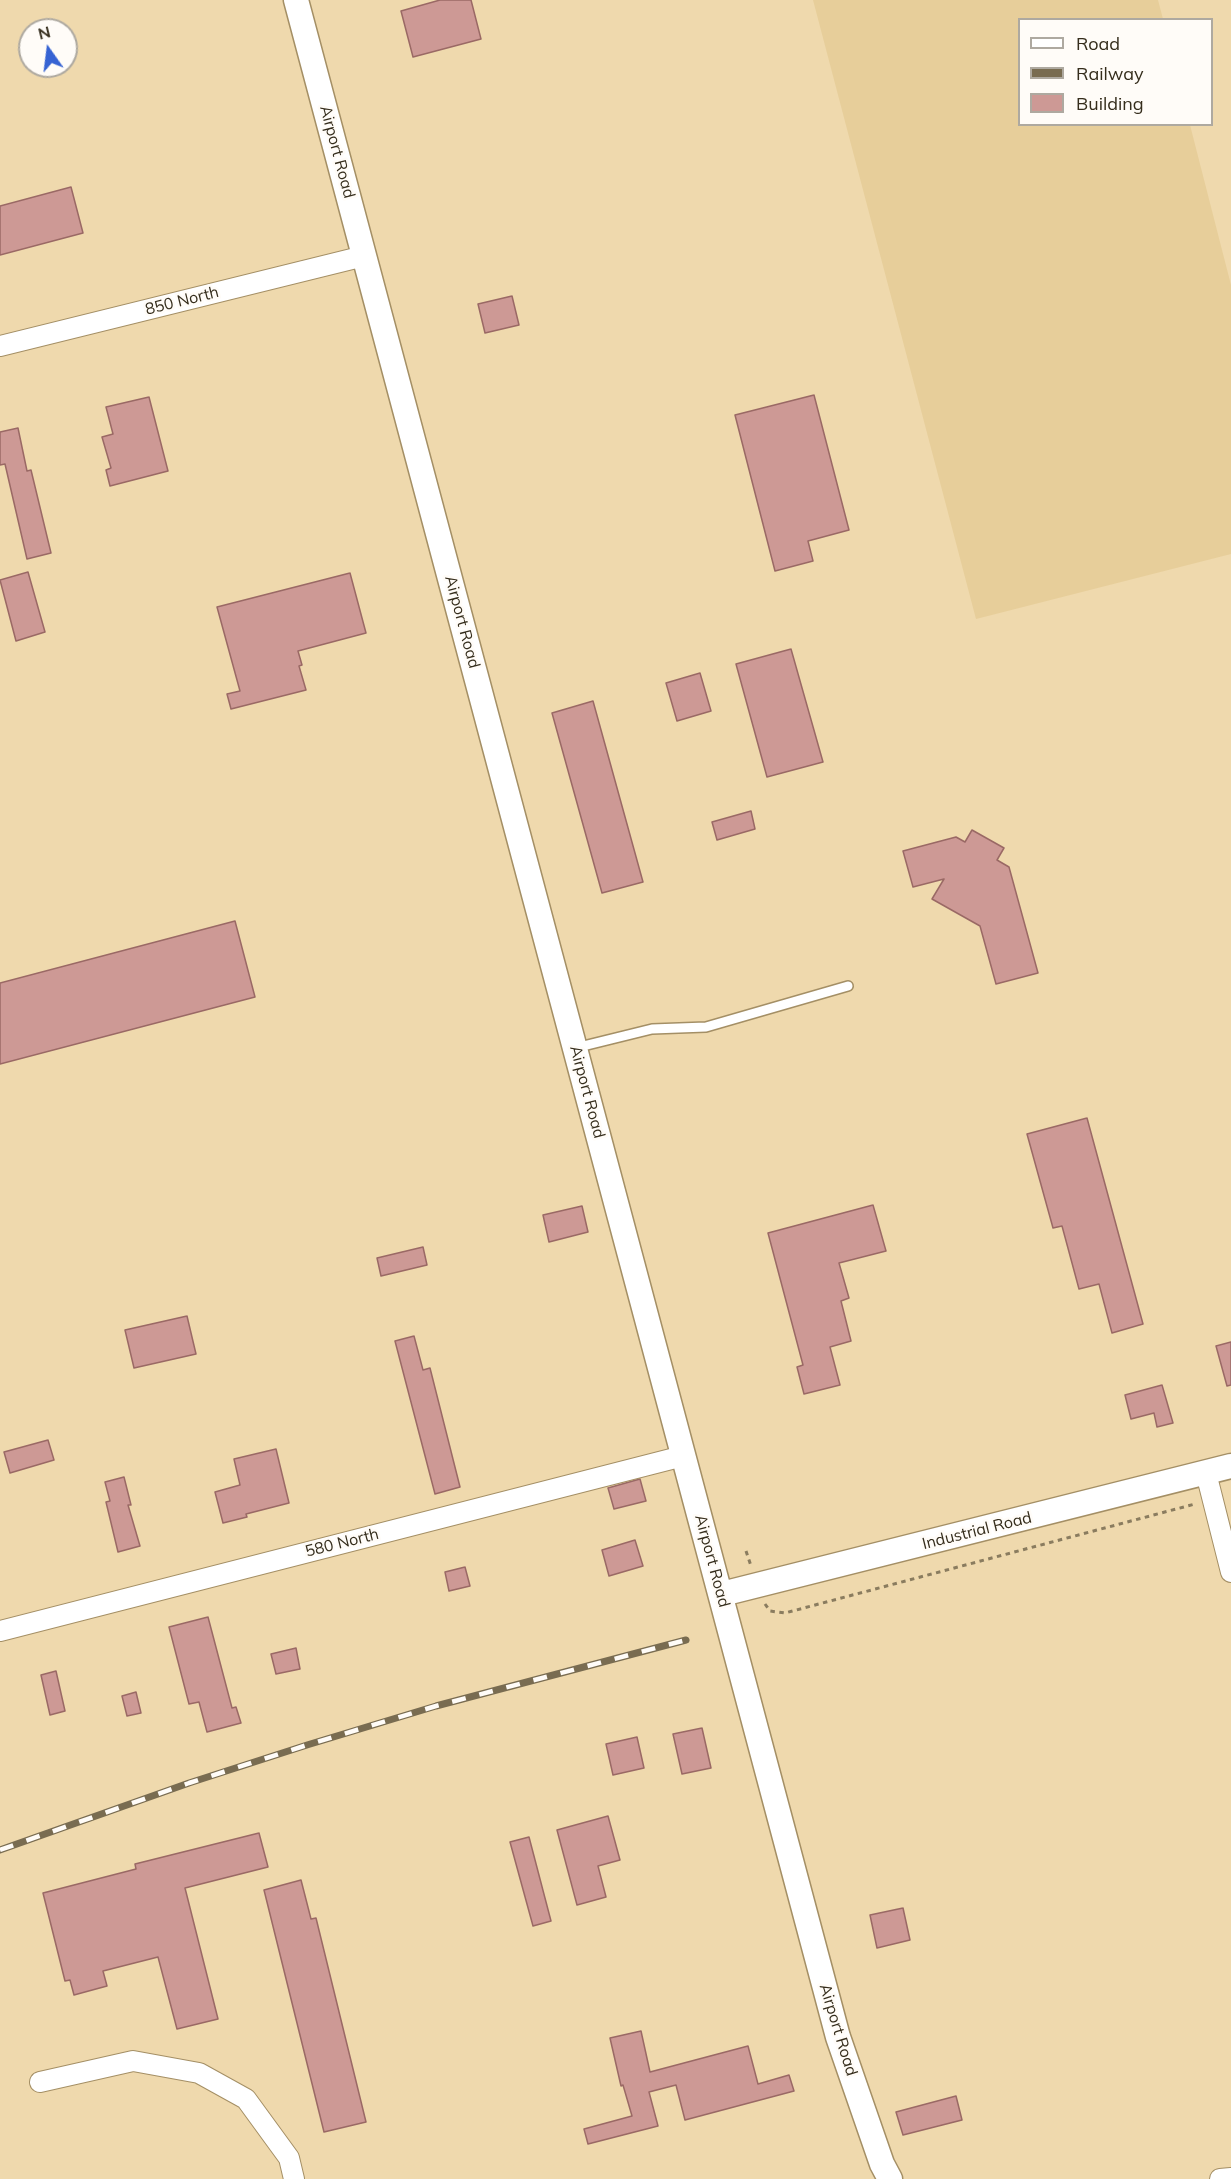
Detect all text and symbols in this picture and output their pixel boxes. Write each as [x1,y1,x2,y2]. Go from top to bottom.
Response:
north arrow [18,18,78,78]
legend [1018,18,1213,126]
text: N [36,21,52,44]
text: Road [1076,32,1120,55]
text: Railway [1076,62,1144,85]
text: Building [1076,92,1144,115]
street label: Airport Road [315,103,359,201]
street label: 850 North [143,283,221,319]
street label: Airport Road [440,573,484,671]
street label: Airport Road [565,1043,609,1141]
street label: Industrial Road [920,1508,1034,1554]
street label: Airport Road [690,1512,734,1610]
street label: 580 North [303,1525,381,1561]
street label: Airport Road [815,1982,861,2078]

